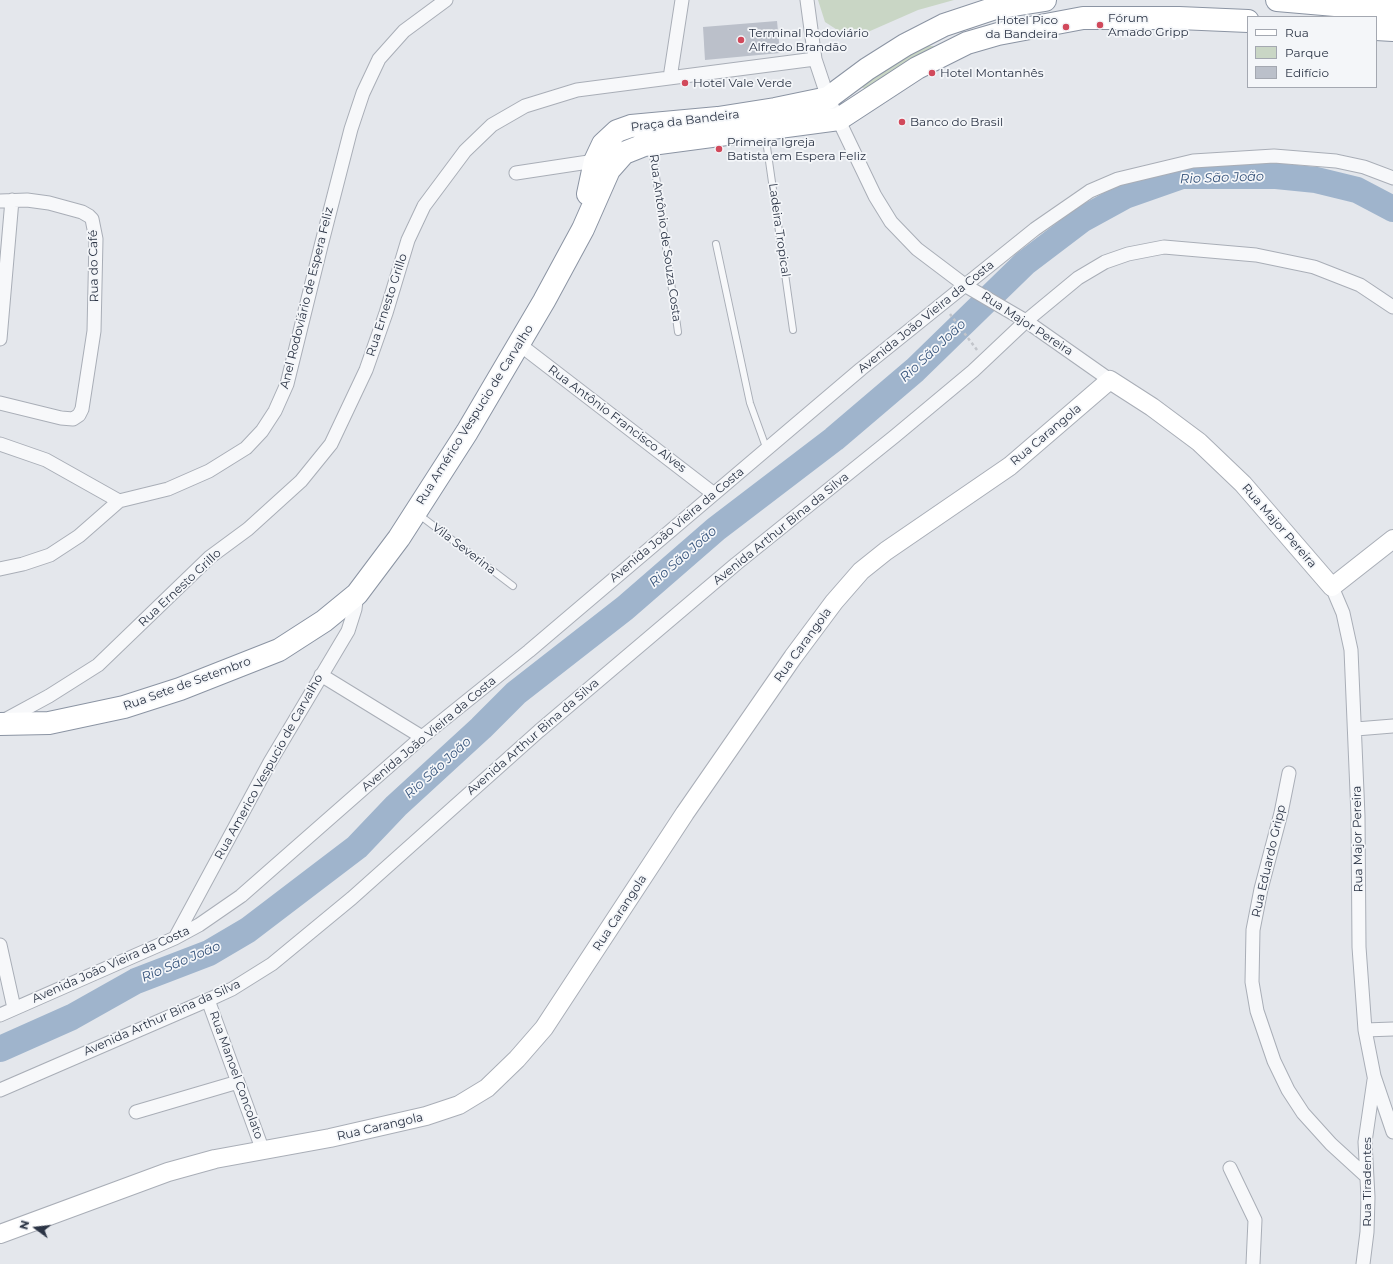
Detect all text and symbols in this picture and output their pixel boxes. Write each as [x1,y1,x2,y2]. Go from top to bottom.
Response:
place label: Fórum Amado Gripp [1108,11,1189,39]
place label: Hotel Pico da Bandeira [985,13,1058,41]
legend [1247,16,1377,88]
marker: Fórum Amado Gripp [1095,20,1105,30]
marker: Hotel Pico da Bandeira [1061,22,1071,32]
text: Rua [1285,25,1309,40]
place label: Terminal Rodoviário Alfredo Brandão [749,26,869,54]
marker: Terminal Rodoviário Alfredo Brandão [736,35,746,45]
text: Parque [1285,45,1329,60]
text: Edifício [1285,65,1329,80]
place label: Hotel Montanhês [940,66,1044,80]
marker: Hotel Montanhês [927,68,937,78]
place label: Hotel Vale Verde [693,76,792,90]
marker: Hotel Vale Verde [680,78,690,88]
street label: Praça da Bandeira [630,107,740,135]
place label: Banco do Brasil [910,115,1003,129]
marker: Banco do Brasil [897,117,907,127]
place label: Primeira Igreja Batista em Espera Feliz [727,135,866,163]
marker: Primeira Igreja Batista em Espera Feliz [714,144,724,154]
street label: Rua Antônio de Souza Costa [646,153,684,323]
water label: Rio São João [1180,169,1264,187]
street label: Ladeira Tropical [765,182,793,278]
street label: Anel Rodoviário de Espera Feliz [277,206,337,390]
street label: Rua do Café [86,230,102,302]
street label: Rua Ernesto Grillo [364,252,410,358]
street label: Avenida João Vieira da Costa [855,258,997,376]
street label: Rua Major Pereira [978,289,1076,359]
water label: Rio São João [897,317,969,385]
street label: Rua Américo Vespucio de Carvalho [413,322,537,508]
street label: Rua Antônio Francisco Alves [545,362,689,476]
street label: Rua Carangola [1008,401,1084,469]
street label: Avenida João Vieira da Costa [607,465,747,585]
street label: Avenida Arthur Bina da Silva [710,470,852,588]
street label: Rua Major Pereira [1239,481,1319,571]
street label: Vila Severina [429,520,499,578]
water label: Rio São João [646,523,720,591]
street label: Rua Ernesto Grillo [136,546,224,630]
street label: Rua Carangola [771,605,835,685]
street label: Rua Sete de Setembro [121,654,253,714]
street label: Rua Americo Vespucio de Carvalho [212,672,326,862]
street label: Avenida João Vieira da Costa [359,674,499,794]
street label: Avenida Arthur Bina da Silva [464,676,602,798]
water label: Rio São João [401,734,475,802]
street label: Rua Major Pereira [1350,786,1366,892]
street label: Rua Eduardo Gripp [1249,803,1289,919]
street label: Rua Carangola [590,872,650,954]
street label: Avenida João Vieira da Costa [30,924,192,1006]
water label: Rio São João [139,938,223,986]
street label: Avenida Arthur Bina da Silva [81,977,243,1059]
street label: Rua Manoel Concolato [206,1009,266,1141]
street label: Rua Carangola [335,1110,425,1144]
street label: Rua Tiradentes [1360,1137,1374,1227]
north arrow [16,1208,56,1248]
text: N [16,1219,32,1231]

